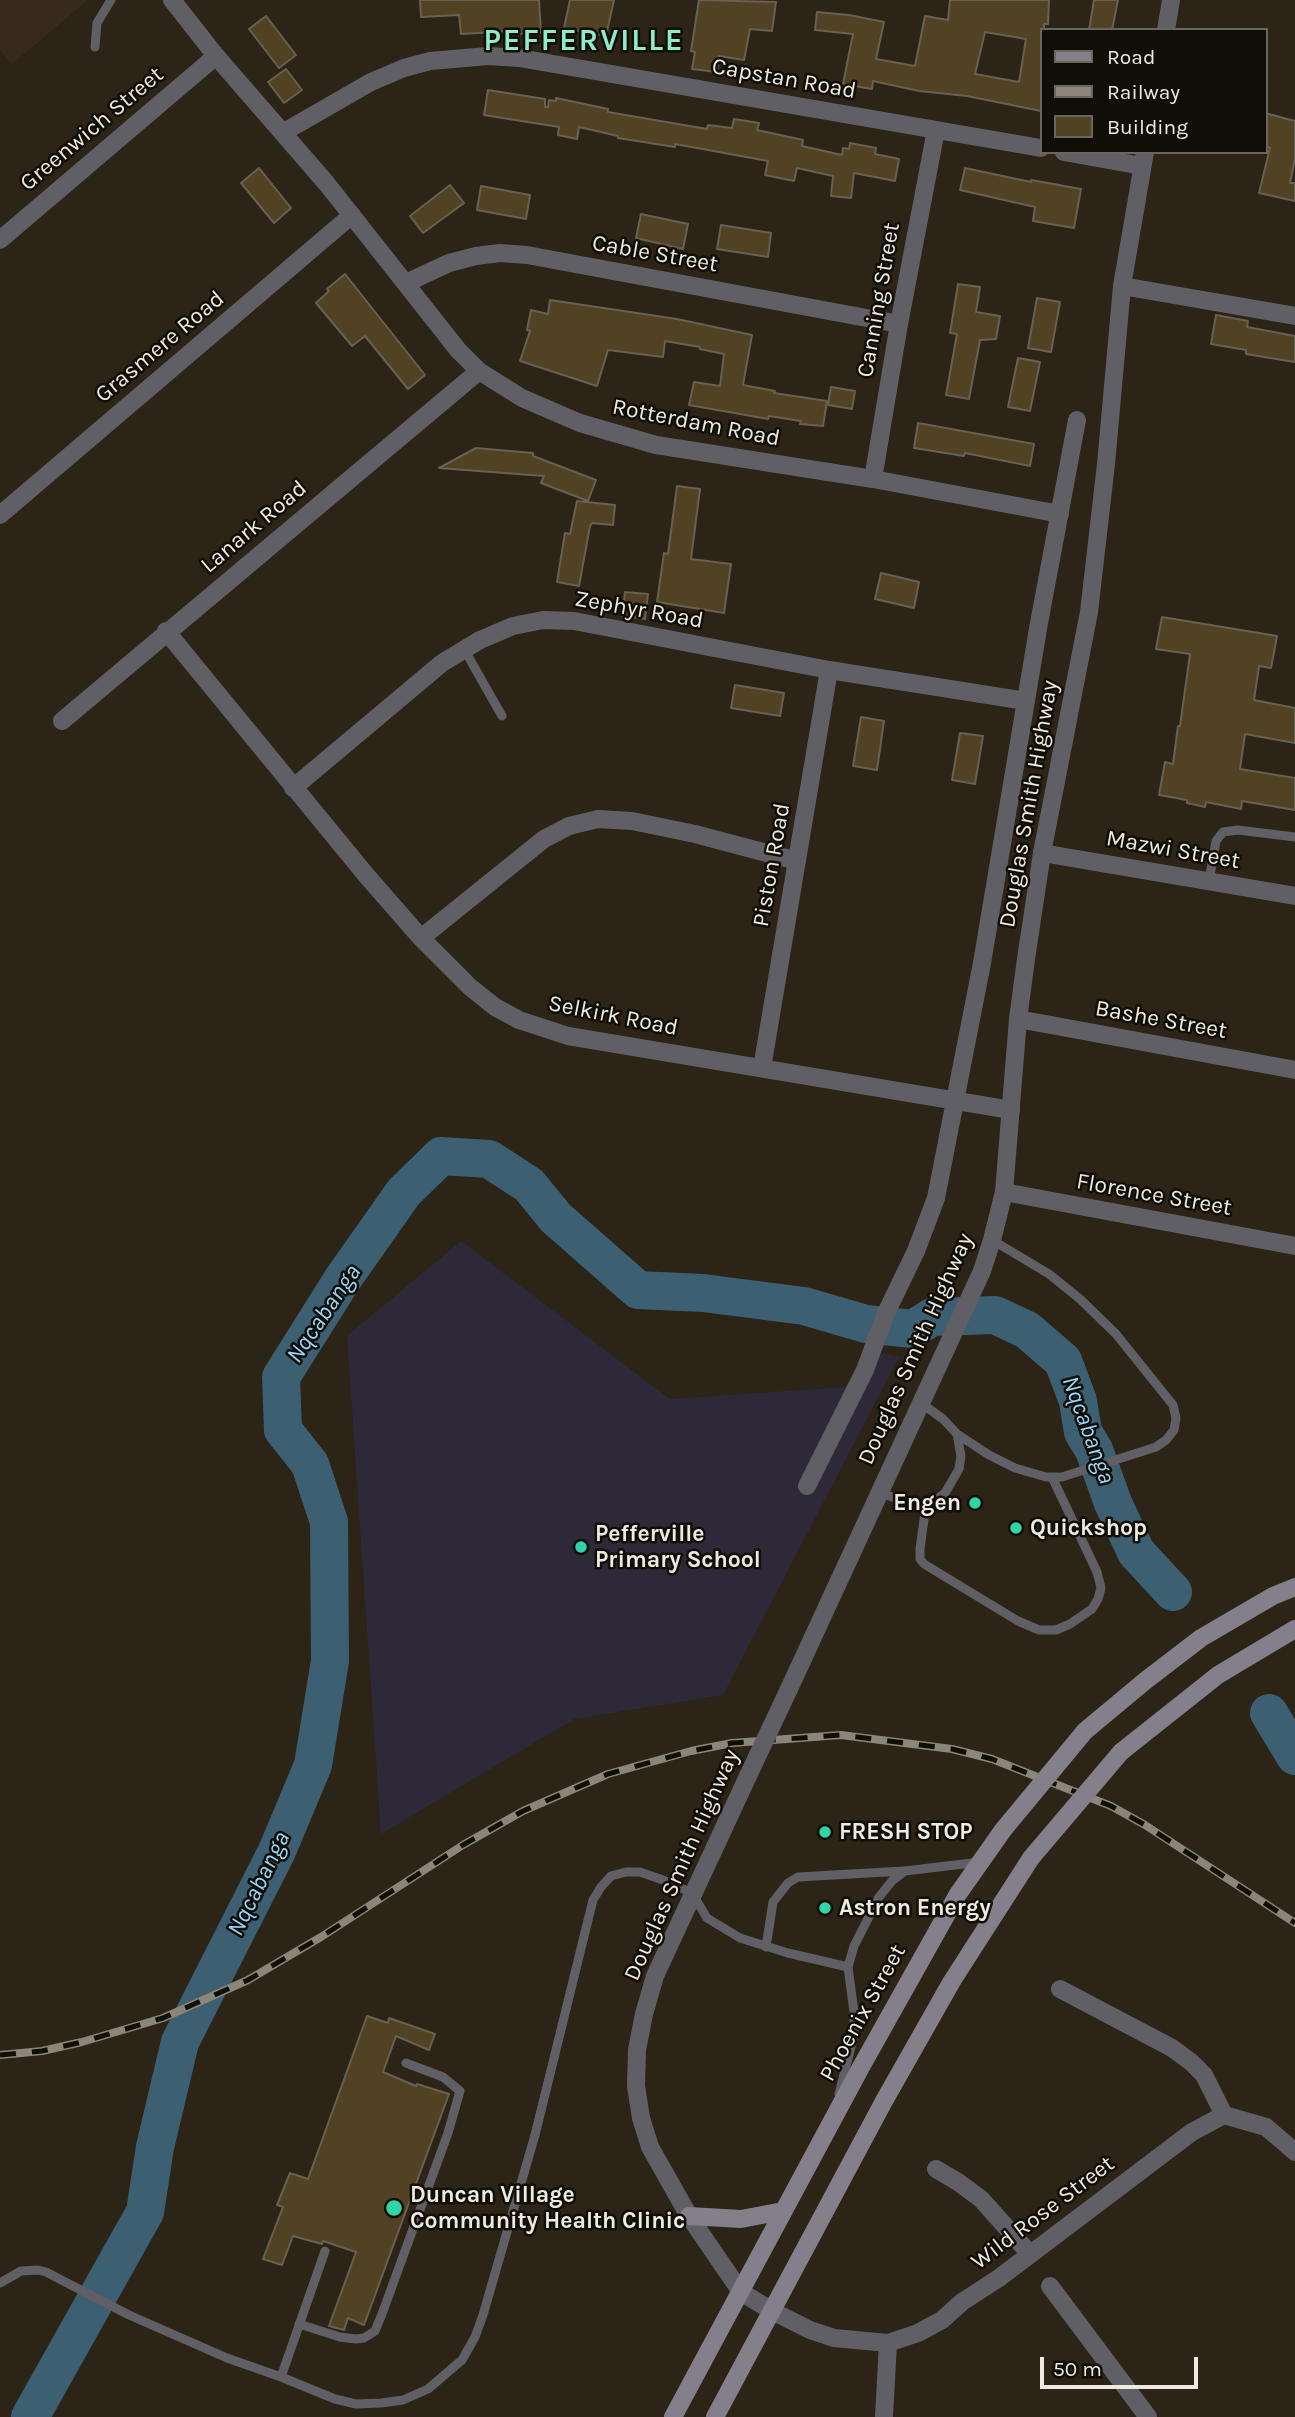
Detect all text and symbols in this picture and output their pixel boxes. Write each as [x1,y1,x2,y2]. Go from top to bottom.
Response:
district label: PEFFERVILLE [485,23,683,59]
legend [1040,28,1267,154]
text: Road [1107,45,1155,69]
street label: Capstan Road [710,53,858,105]
street label: Greenwich Street [15,61,169,197]
text: Railway [1107,80,1180,104]
text: Building [1107,115,1188,139]
street label: Canning Street [852,220,906,380]
street label: Cable Street [590,229,720,279]
street label: Grasmere Road [90,285,230,409]
street label: Rotterdam Road [610,393,782,453]
street label: Lanark Road [195,475,313,579]
street label: Zephyr Road [573,585,705,635]
street label: Douglas Smith Highway [994,678,1064,930]
street label: Piston Road [748,801,796,929]
street label: Mazwi Street [1104,825,1242,875]
street label: Selkirk Road [546,990,680,1042]
street label: Bashe Street [1093,995,1229,1045]
street label: Florence Street [1074,1168,1234,1222]
street label: Douglas Smith Highway [852,1229,980,1469]
water label: Nqcabanga [281,1259,367,1369]
water label: Nqcabanga [1055,1372,1121,1488]
place label: Engen [893,1489,961,1517]
marker: Engen [967,1495,983,1511]
place label: Quickshop [1030,1514,1147,1542]
place label: Pefferville Primary School [595,1520,761,1574]
marker: Quickshop [1008,1520,1024,1536]
marker: Pefferville Primary School [573,1539,589,1555]
street label: Douglas Smith Highway [618,1745,746,1985]
place label: FRESH STOP [839,1818,973,1846]
marker: FRESH STOP [817,1824,833,1840]
water label: Nqcabanga [221,1827,297,1941]
place label: Astron Energy [839,1894,991,1922]
marker: Astron Energy [817,1900,833,1916]
street label: Phoenix Street [814,1940,912,2086]
street label: Wild Rose Street [966,2150,1120,2276]
place label: Duncan Village Community Health Clinic [410,2181,685,2235]
marker: Duncan Village Community Health Clinic [384,2198,404,2218]
scale bar [1043,2344,1200,2388]
text: 50 m [1053,2357,1102,2381]

